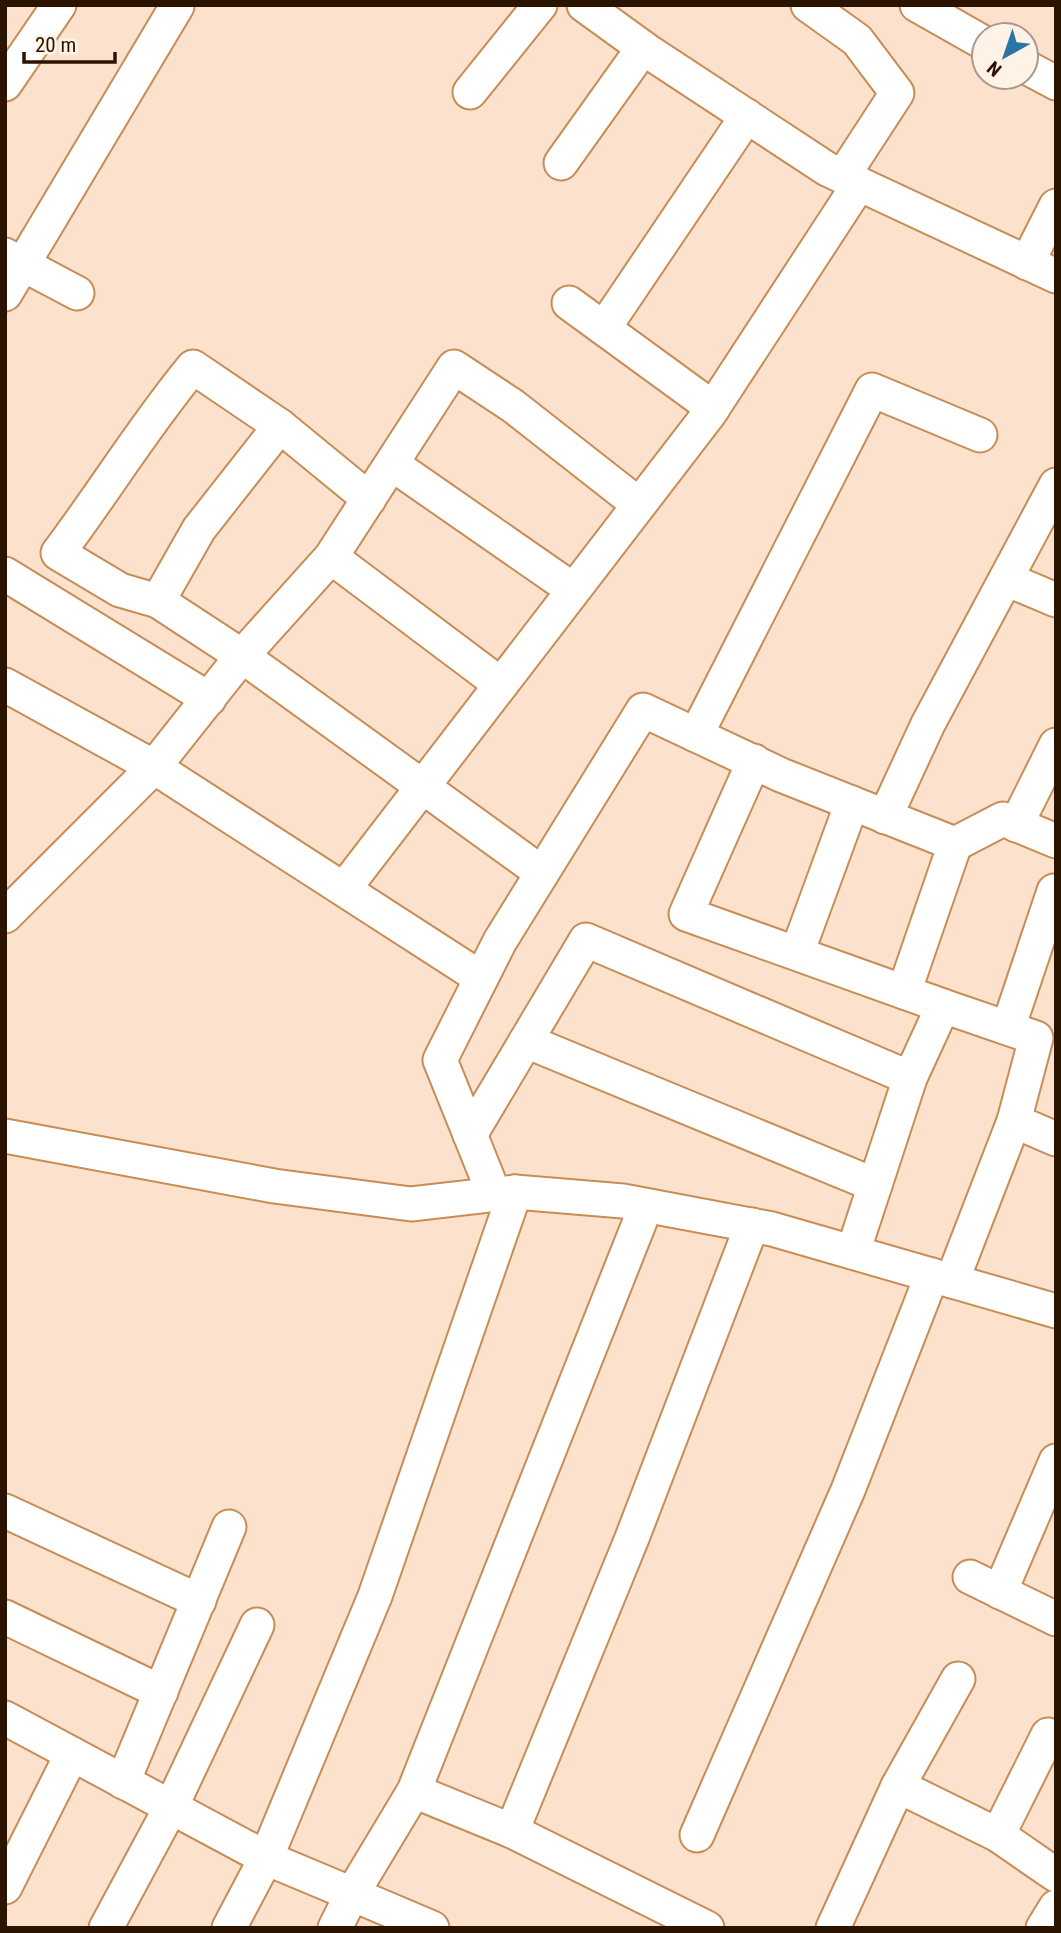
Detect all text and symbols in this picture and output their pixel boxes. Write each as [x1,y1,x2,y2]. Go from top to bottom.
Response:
scale bar [24,21,116,65]
north arrow [970,21,1040,91]
text: 20 m [35,33,76,57]
text: N [983,56,1006,81]

